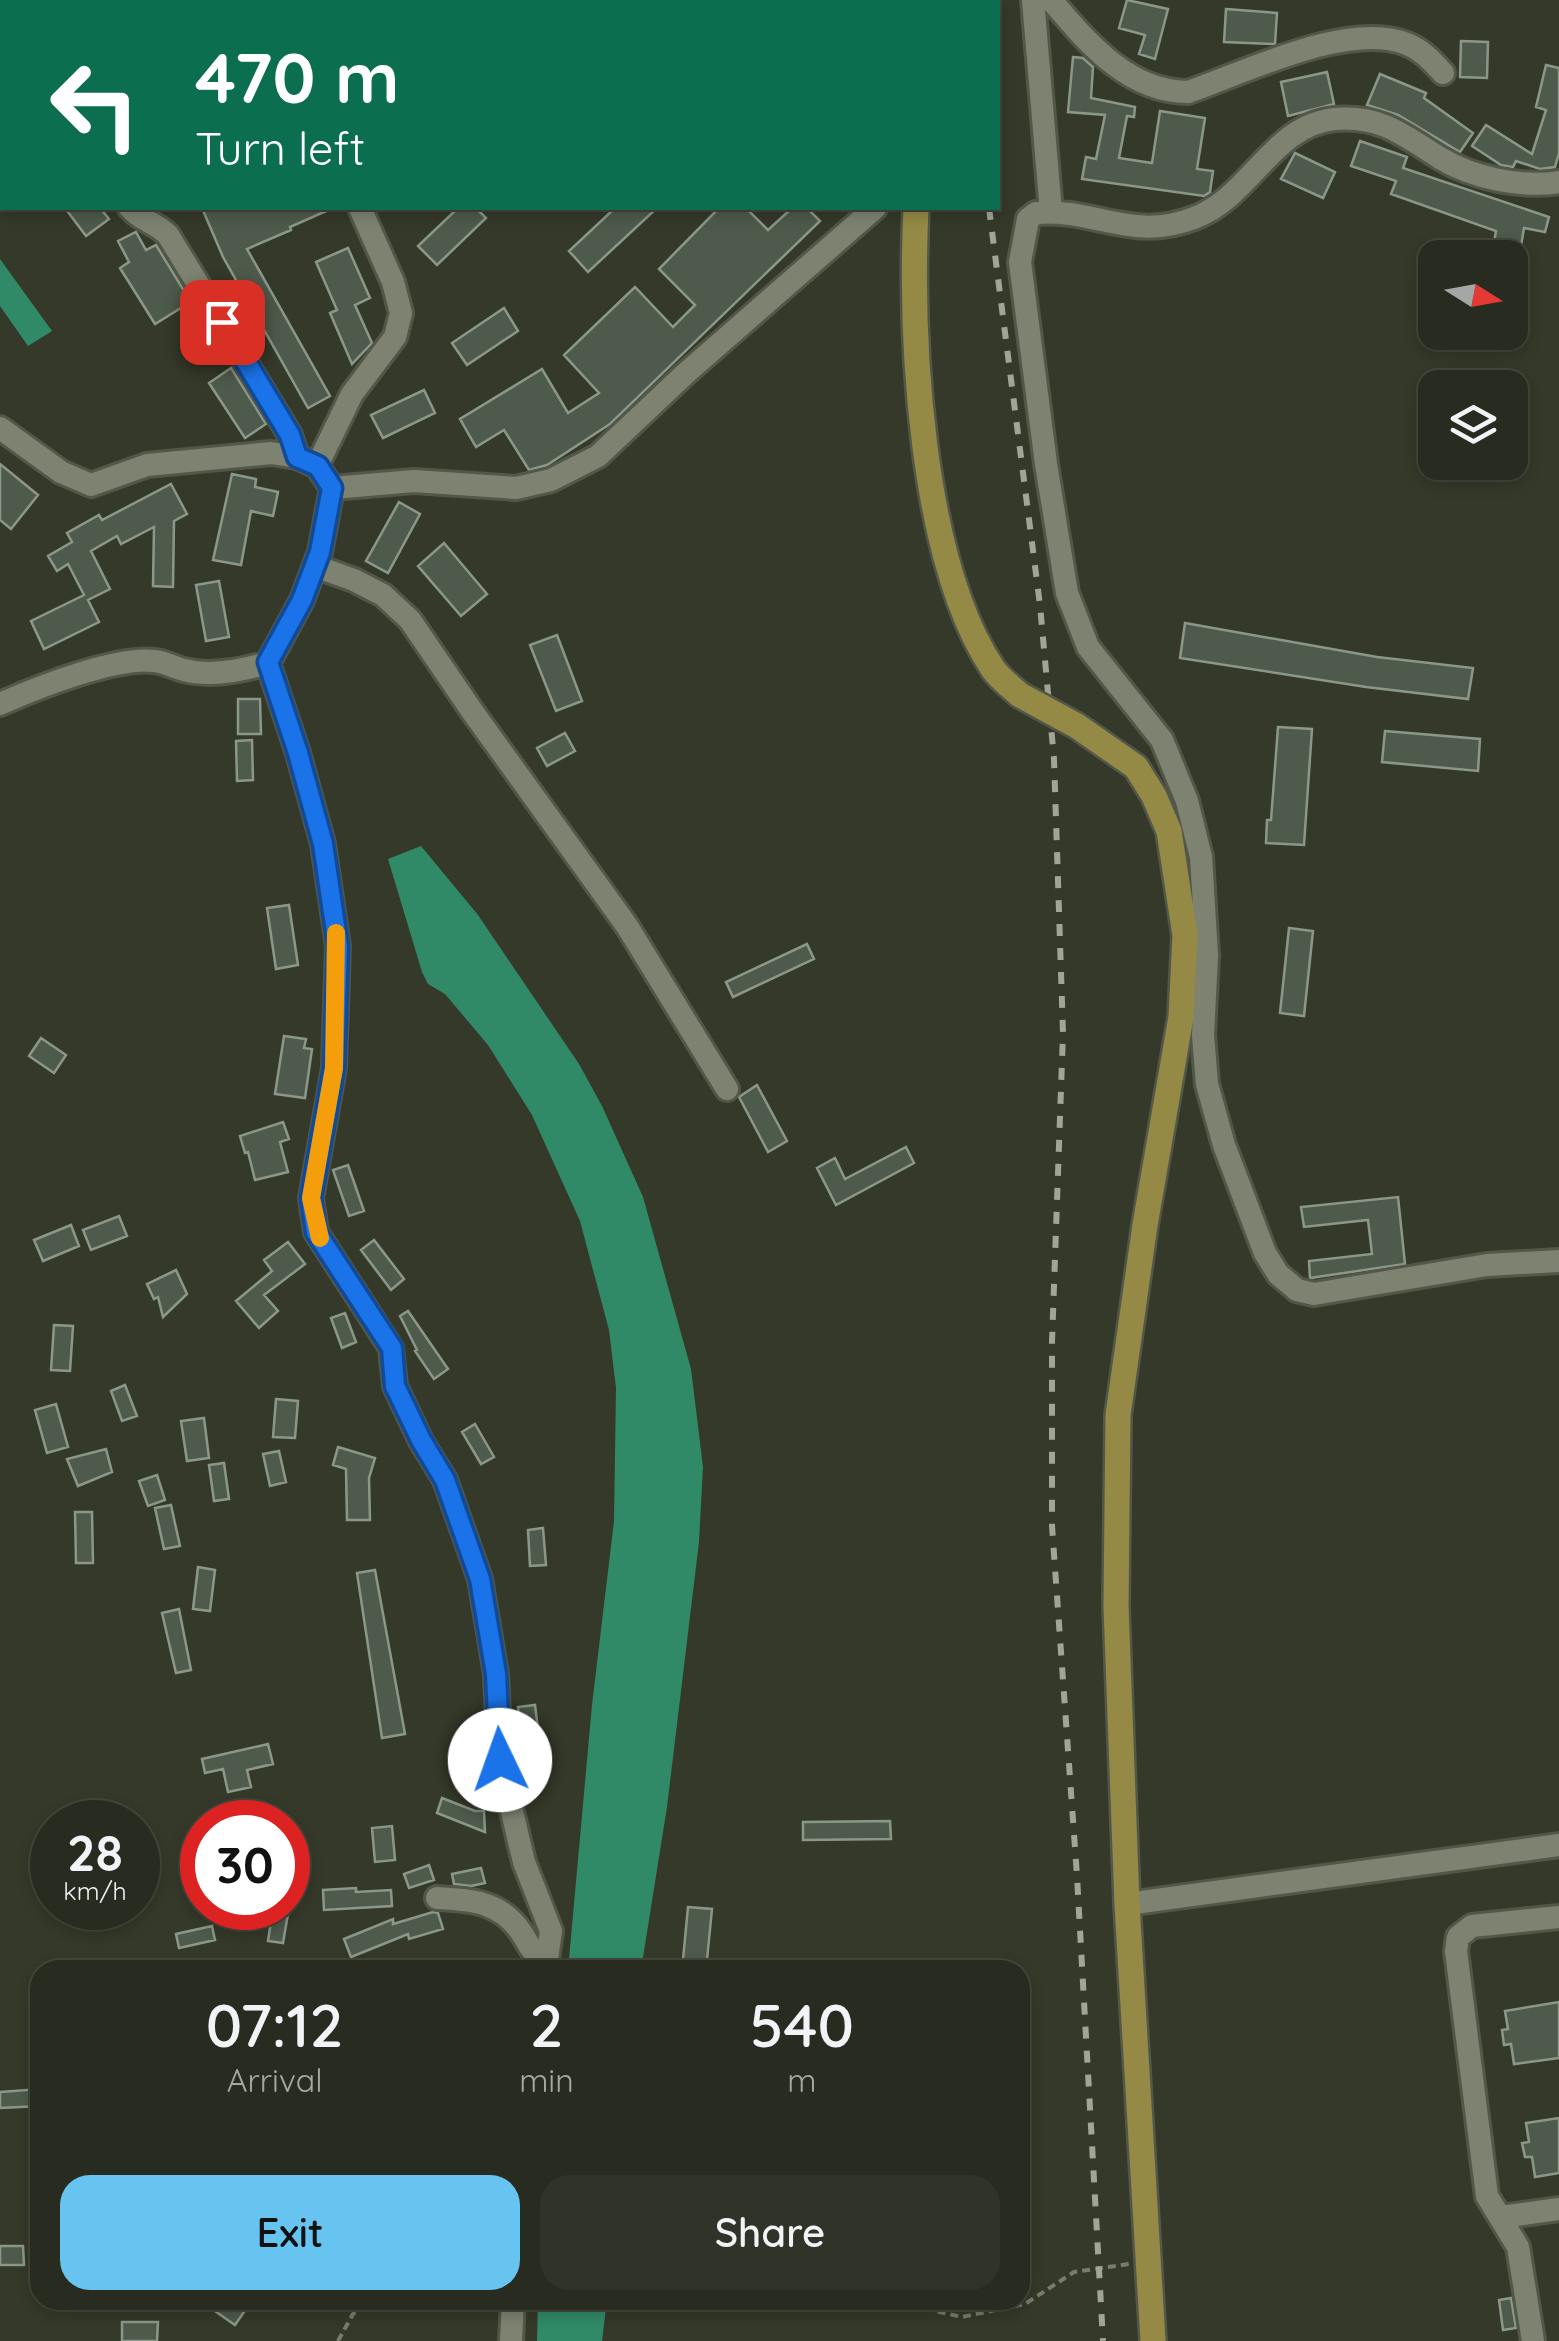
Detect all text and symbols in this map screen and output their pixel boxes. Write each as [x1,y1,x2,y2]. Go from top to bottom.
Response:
text: 470 m [195,33,400,121]
icon: left [30,40,160,170]
text: Turn left [195,120,365,176]
north arrow [1418,240,1528,350]
map controls [1418,240,1528,480]
pin [180,280,265,365]
icon: arrive [195,295,250,350]
button: layers [1418,370,1528,480]
position arrow [448,1708,552,1812]
speed limit sign: 30 [180,1800,310,1930]
text: 28 [67,1821,123,1884]
text: km/h [63,1875,127,1906]
text: 07:12 [206,1987,343,2062]
text: 2 [530,1987,563,2062]
text: 540 [750,1987,854,2062]
text: Arrival [227,2060,323,2100]
text: min [519,2060,574,2100]
text: m [787,2060,816,2100]
button: Exit [60,2175,520,2290]
button: Share [540,2175,1000,2290]

